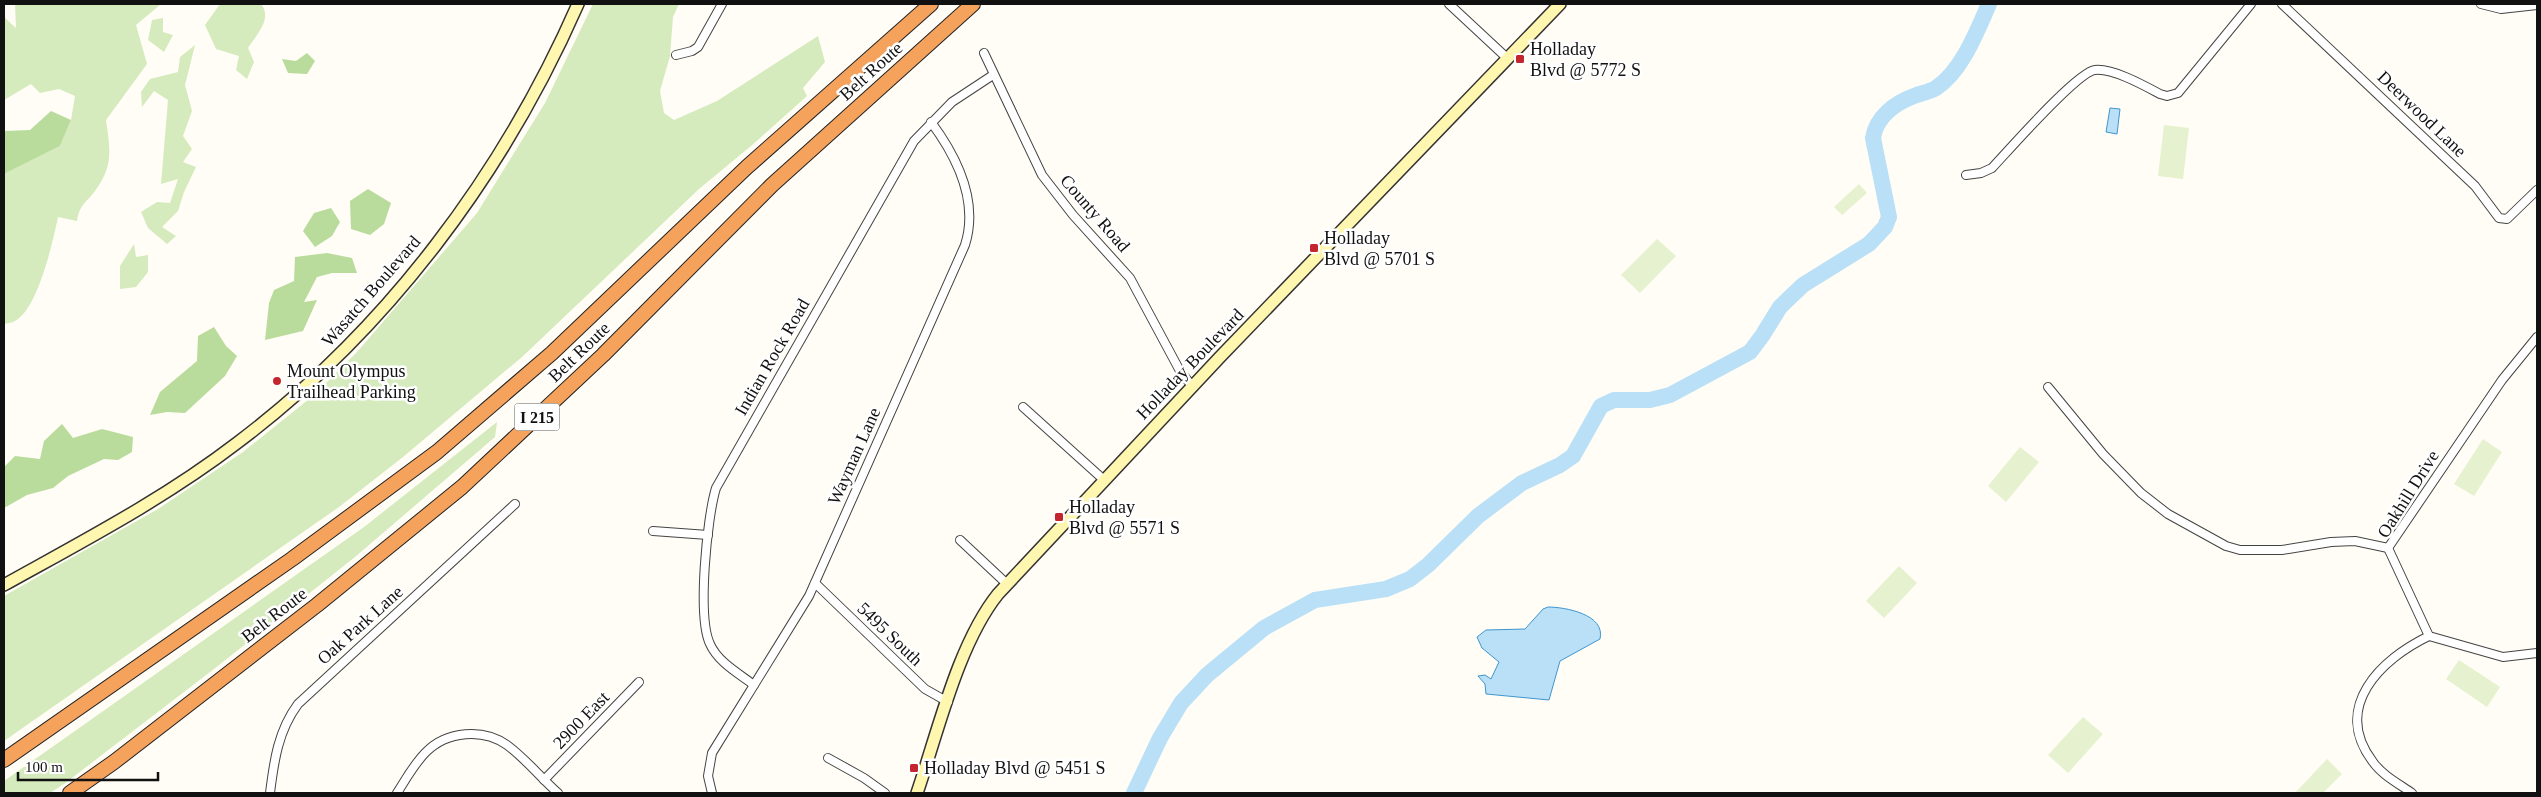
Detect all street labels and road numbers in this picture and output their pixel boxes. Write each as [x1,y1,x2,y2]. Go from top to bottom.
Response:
street label: Belt Route [836,38,906,104]
street label: Deerwood Lane [2374,67,2470,161]
street label: County Road [1056,170,1134,256]
street label: Wasatch Boulevard [318,232,424,350]
street label: Indian Rock Road [731,295,813,419]
street label: Holladay Boulevard [1132,305,1248,423]
street label: Belt Route [544,318,614,386]
road number: I 215 [514,404,560,431]
street label: Wayman Lane [824,404,884,508]
street label: Oakhill Drive [2373,447,2443,541]
street label: Oak Park Lane [313,581,407,669]
street label: Belt Route [237,583,311,647]
street label: 5495 South [853,598,927,670]
street label: 2900 East [549,687,613,753]

